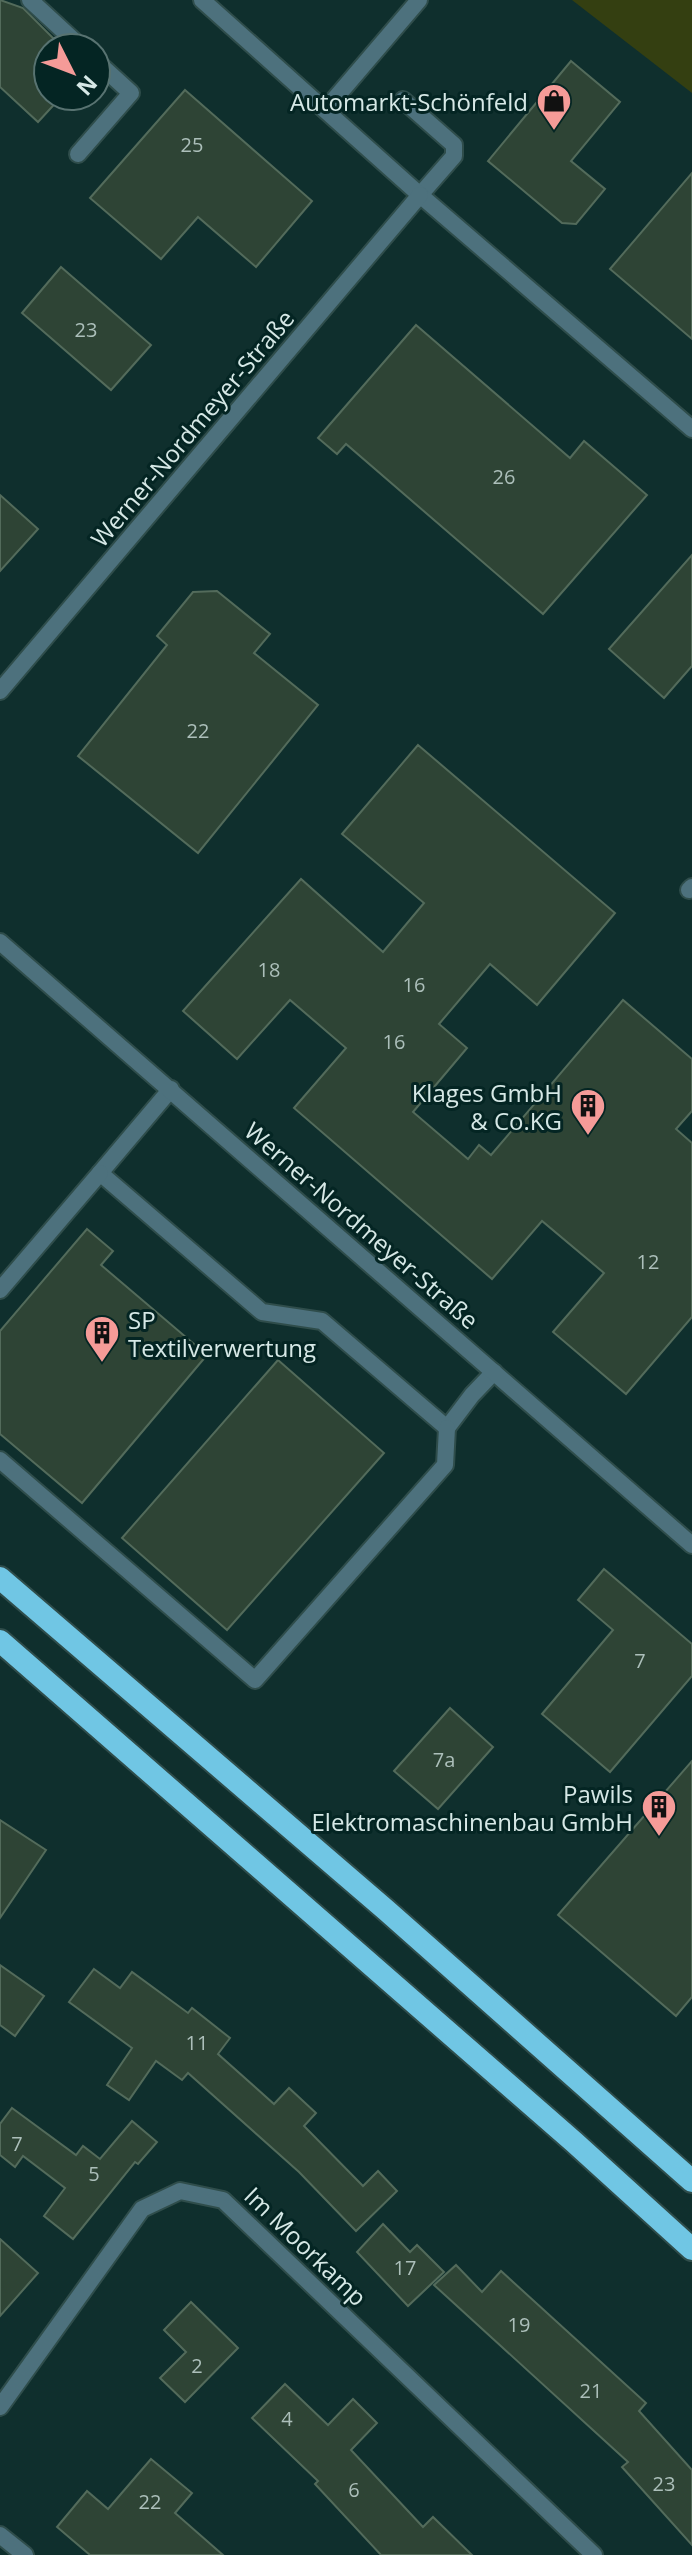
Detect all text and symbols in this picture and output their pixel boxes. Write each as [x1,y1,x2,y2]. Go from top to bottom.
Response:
north arrow [32,32,112,112]
text: N [70,69,105,103]
shop icon: Automarkt-Schönfeld [535,82,573,132]
place label: Automarkt-Schönfeld [290,85,528,118]
house number: 25 [181,131,203,158]
street label: Werner-Nordmeyer-Straße [83,302,301,554]
house number: 23 [75,316,97,343]
house number: 26 [493,463,515,490]
house number: 22 [187,717,209,744]
house number: 18 [258,956,280,983]
house number: 16 [403,971,425,998]
house number: 16 [383,1028,405,1055]
place label: Klages GmbH & Co.KG [412,1076,562,1137]
building icon: Klages GmbH & Co.KG [569,1087,607,1137]
street label: Werner-Nordmeyer-Straße [238,1114,486,1336]
house number: 12 [637,1248,659,1275]
place label: SP Textilverwertung [128,1303,316,1364]
building icon: SP Textilverwertung [83,1314,121,1364]
house number: 7 [634,1647,646,1674]
house number: 7a [433,1746,455,1773]
place label: Pawils Elektromaschinenbau GmbH [312,1777,633,1838]
building icon: Pawils Elektromaschinenbau GmbH [640,1788,678,1838]
house number: 11 [186,2029,208,2056]
house number: 7 [11,2130,23,2157]
house number: 5 [88,2160,100,2187]
street label: Im Moorkamp [238,2179,374,2313]
house number: 17 [394,2254,416,2281]
house number: 19 [508,2311,530,2338]
house number: 2 [191,2352,203,2379]
house number: 21 [580,2377,602,2404]
house number: 4 [281,2405,293,2432]
house number: 23 [653,2470,675,2497]
house number: 6 [348,2476,360,2503]
house number: 22 [139,2488,161,2515]

